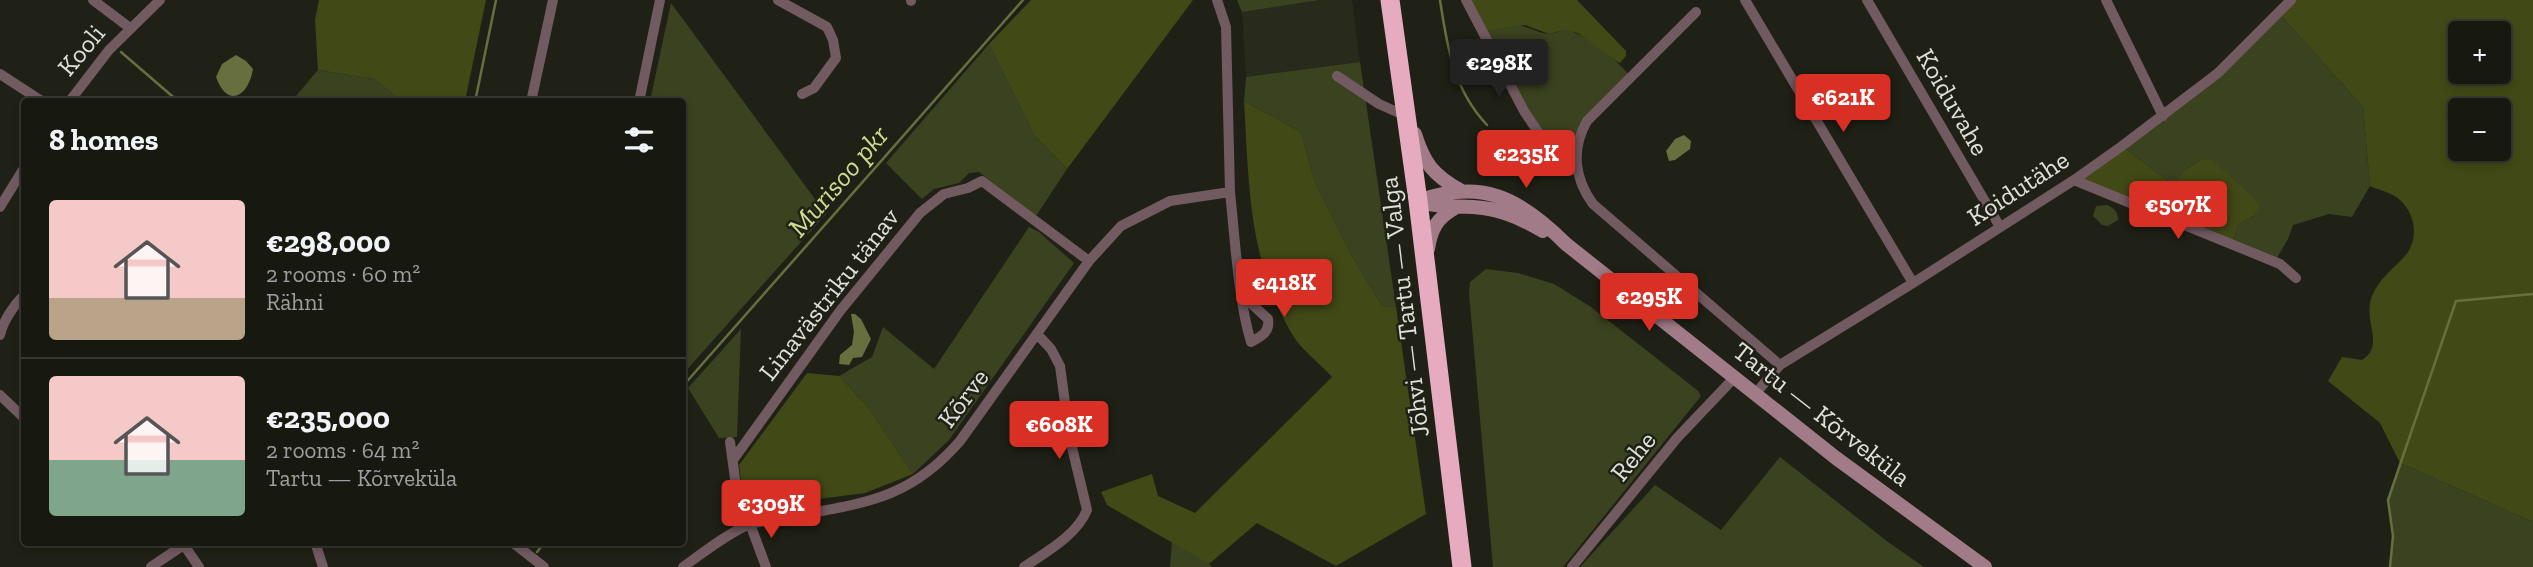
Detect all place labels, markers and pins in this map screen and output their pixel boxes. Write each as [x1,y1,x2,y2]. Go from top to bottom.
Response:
pin: €298K [1450,40,1548,99]
pin: €621K [1794,74,1892,134]
pin: €235K [1477,130,1575,190]
pin: €507K [2129,182,2227,241]
pin: €418K [1235,260,1333,319]
pin: €295K [1600,274,1698,333]
pin: €608K [1010,402,1108,461]
pin: €309K [722,480,820,540]

